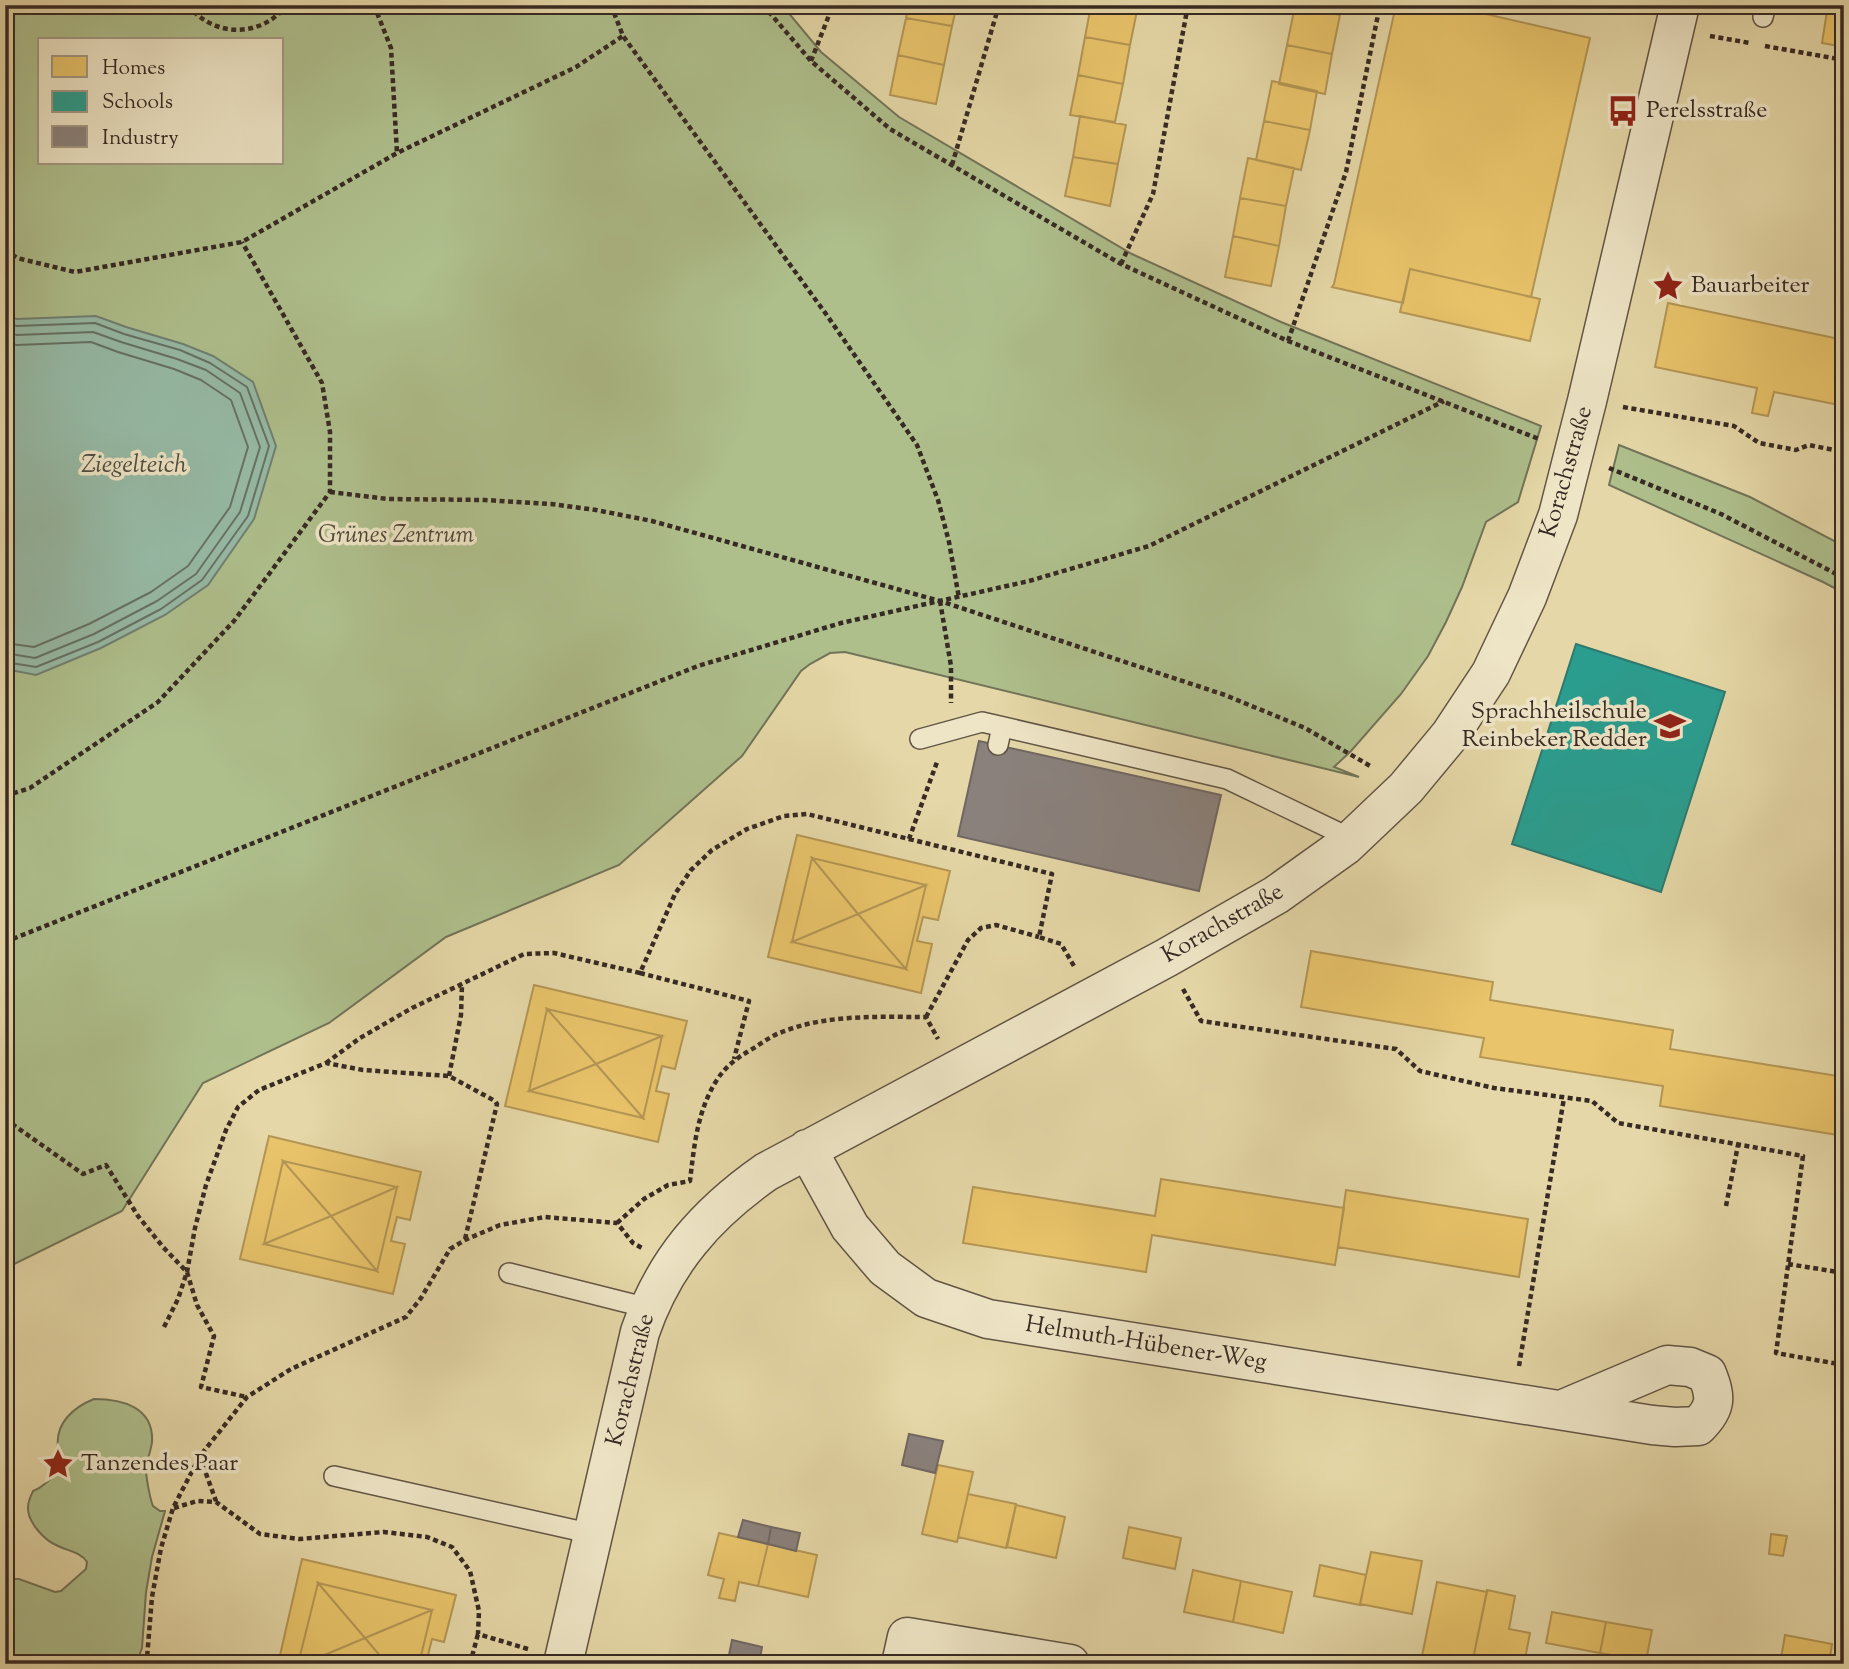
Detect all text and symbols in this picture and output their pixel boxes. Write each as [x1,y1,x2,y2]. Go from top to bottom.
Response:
legend [38,38,284,164]
text: Homes [102,54,165,84]
text: Schools [102,88,173,118]
bus stop icon: Perelsstraße [1606,94,1640,128]
place label: Perelsstraße [1646,94,1767,128]
text: Industry [102,124,179,154]
place icon: Bauarbeiter [1651,269,1685,303]
place label: Bauarbeiter [1691,269,1810,303]
street label: Korachstraße [1532,402,1602,542]
water label: Ziegelteich [81,447,187,484]
park label: Grünes Zentrum [318,519,474,553]
place label: Sprachheilschule Reinbeker Redder [1462,695,1647,757]
school or university icon: Sprachheilschule Reinbeker Redder [1653,709,1687,743]
street label: Korachstraße [1156,875,1290,973]
street label: Helmuth-Hübener-Weg [1023,1308,1269,1380]
street label: Korachstraße [598,1310,664,1450]
place icon: Tanzendes Paar [41,1447,75,1481]
place label: Tanzendes Paar [81,1447,238,1481]

